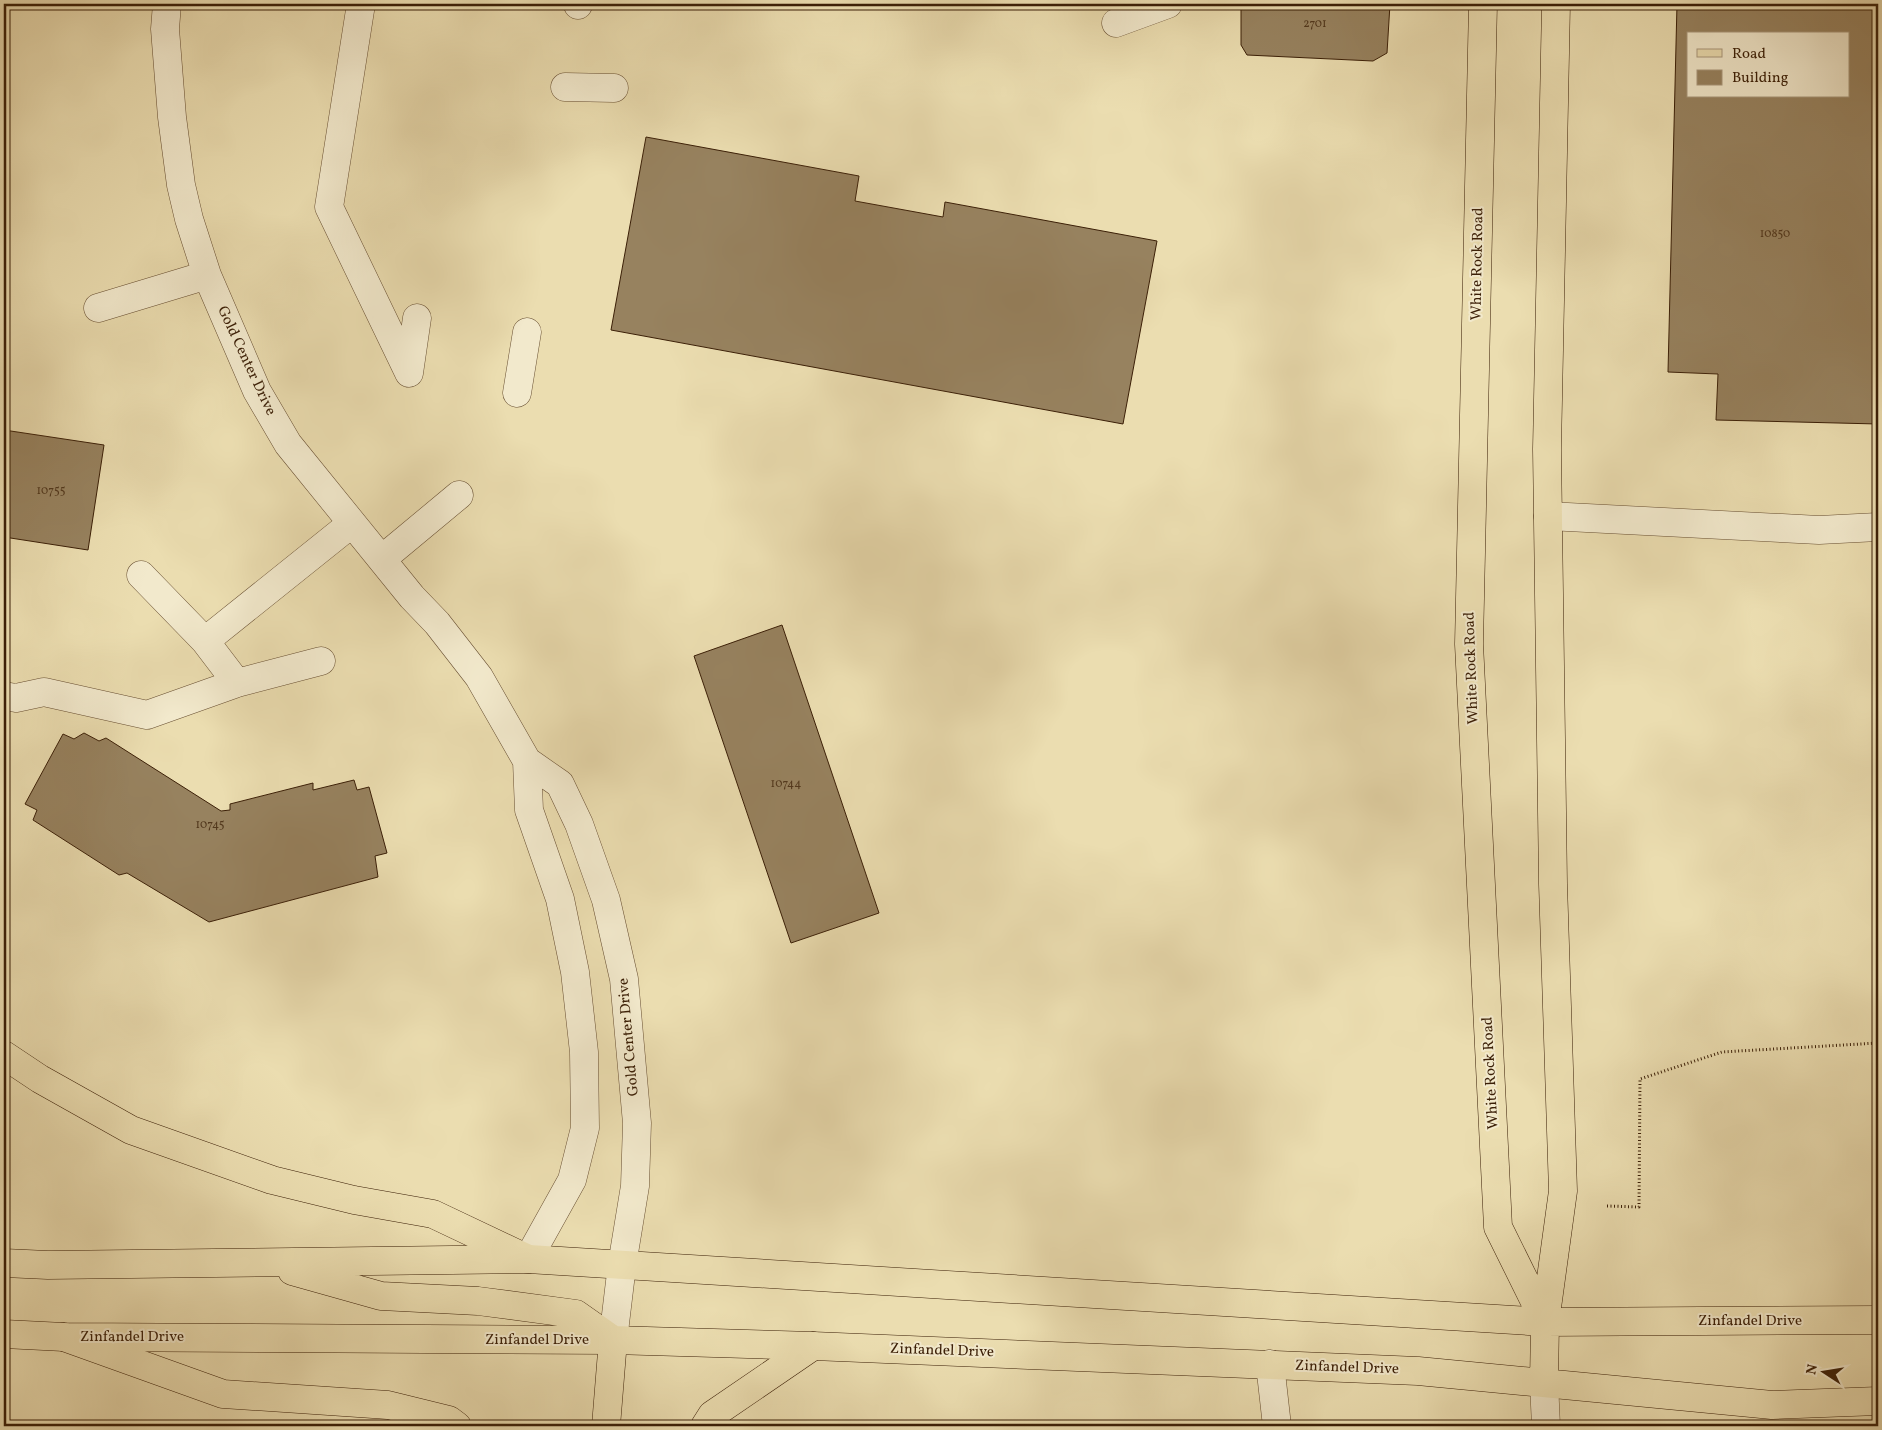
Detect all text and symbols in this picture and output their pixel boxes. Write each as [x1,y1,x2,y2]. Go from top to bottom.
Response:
house number: 2701 [1303,16,1327,32]
legend [1687,32,1850,98]
text: Road [1732,44,1766,65]
text: Building [1732,68,1789,89]
street label: White Rock Road [1467,207,1489,321]
house number: 10850 [1760,226,1790,242]
street label: Gold Center Drive [211,303,281,419]
house number: 10755 [36,483,66,499]
street label: White Rock Road [1460,611,1484,725]
house number: 10744 [771,776,801,792]
house number: 10745 [195,817,225,833]
street label: Gold Center Drive [613,977,645,1097]
street label: White Rock Road [1478,1016,1504,1130]
street label: Zinfandel Drive [1698,1311,1802,1332]
street label: Zinfandel Drive [80,1327,184,1348]
street label: Zinfandel Drive [485,1330,589,1351]
street label: Zinfandel Drive [890,1339,994,1363]
north arrow [1800,1348,1850,1398]
street label: Zinfandel Drive [1295,1356,1399,1380]
text: N [1802,1363,1823,1377]

